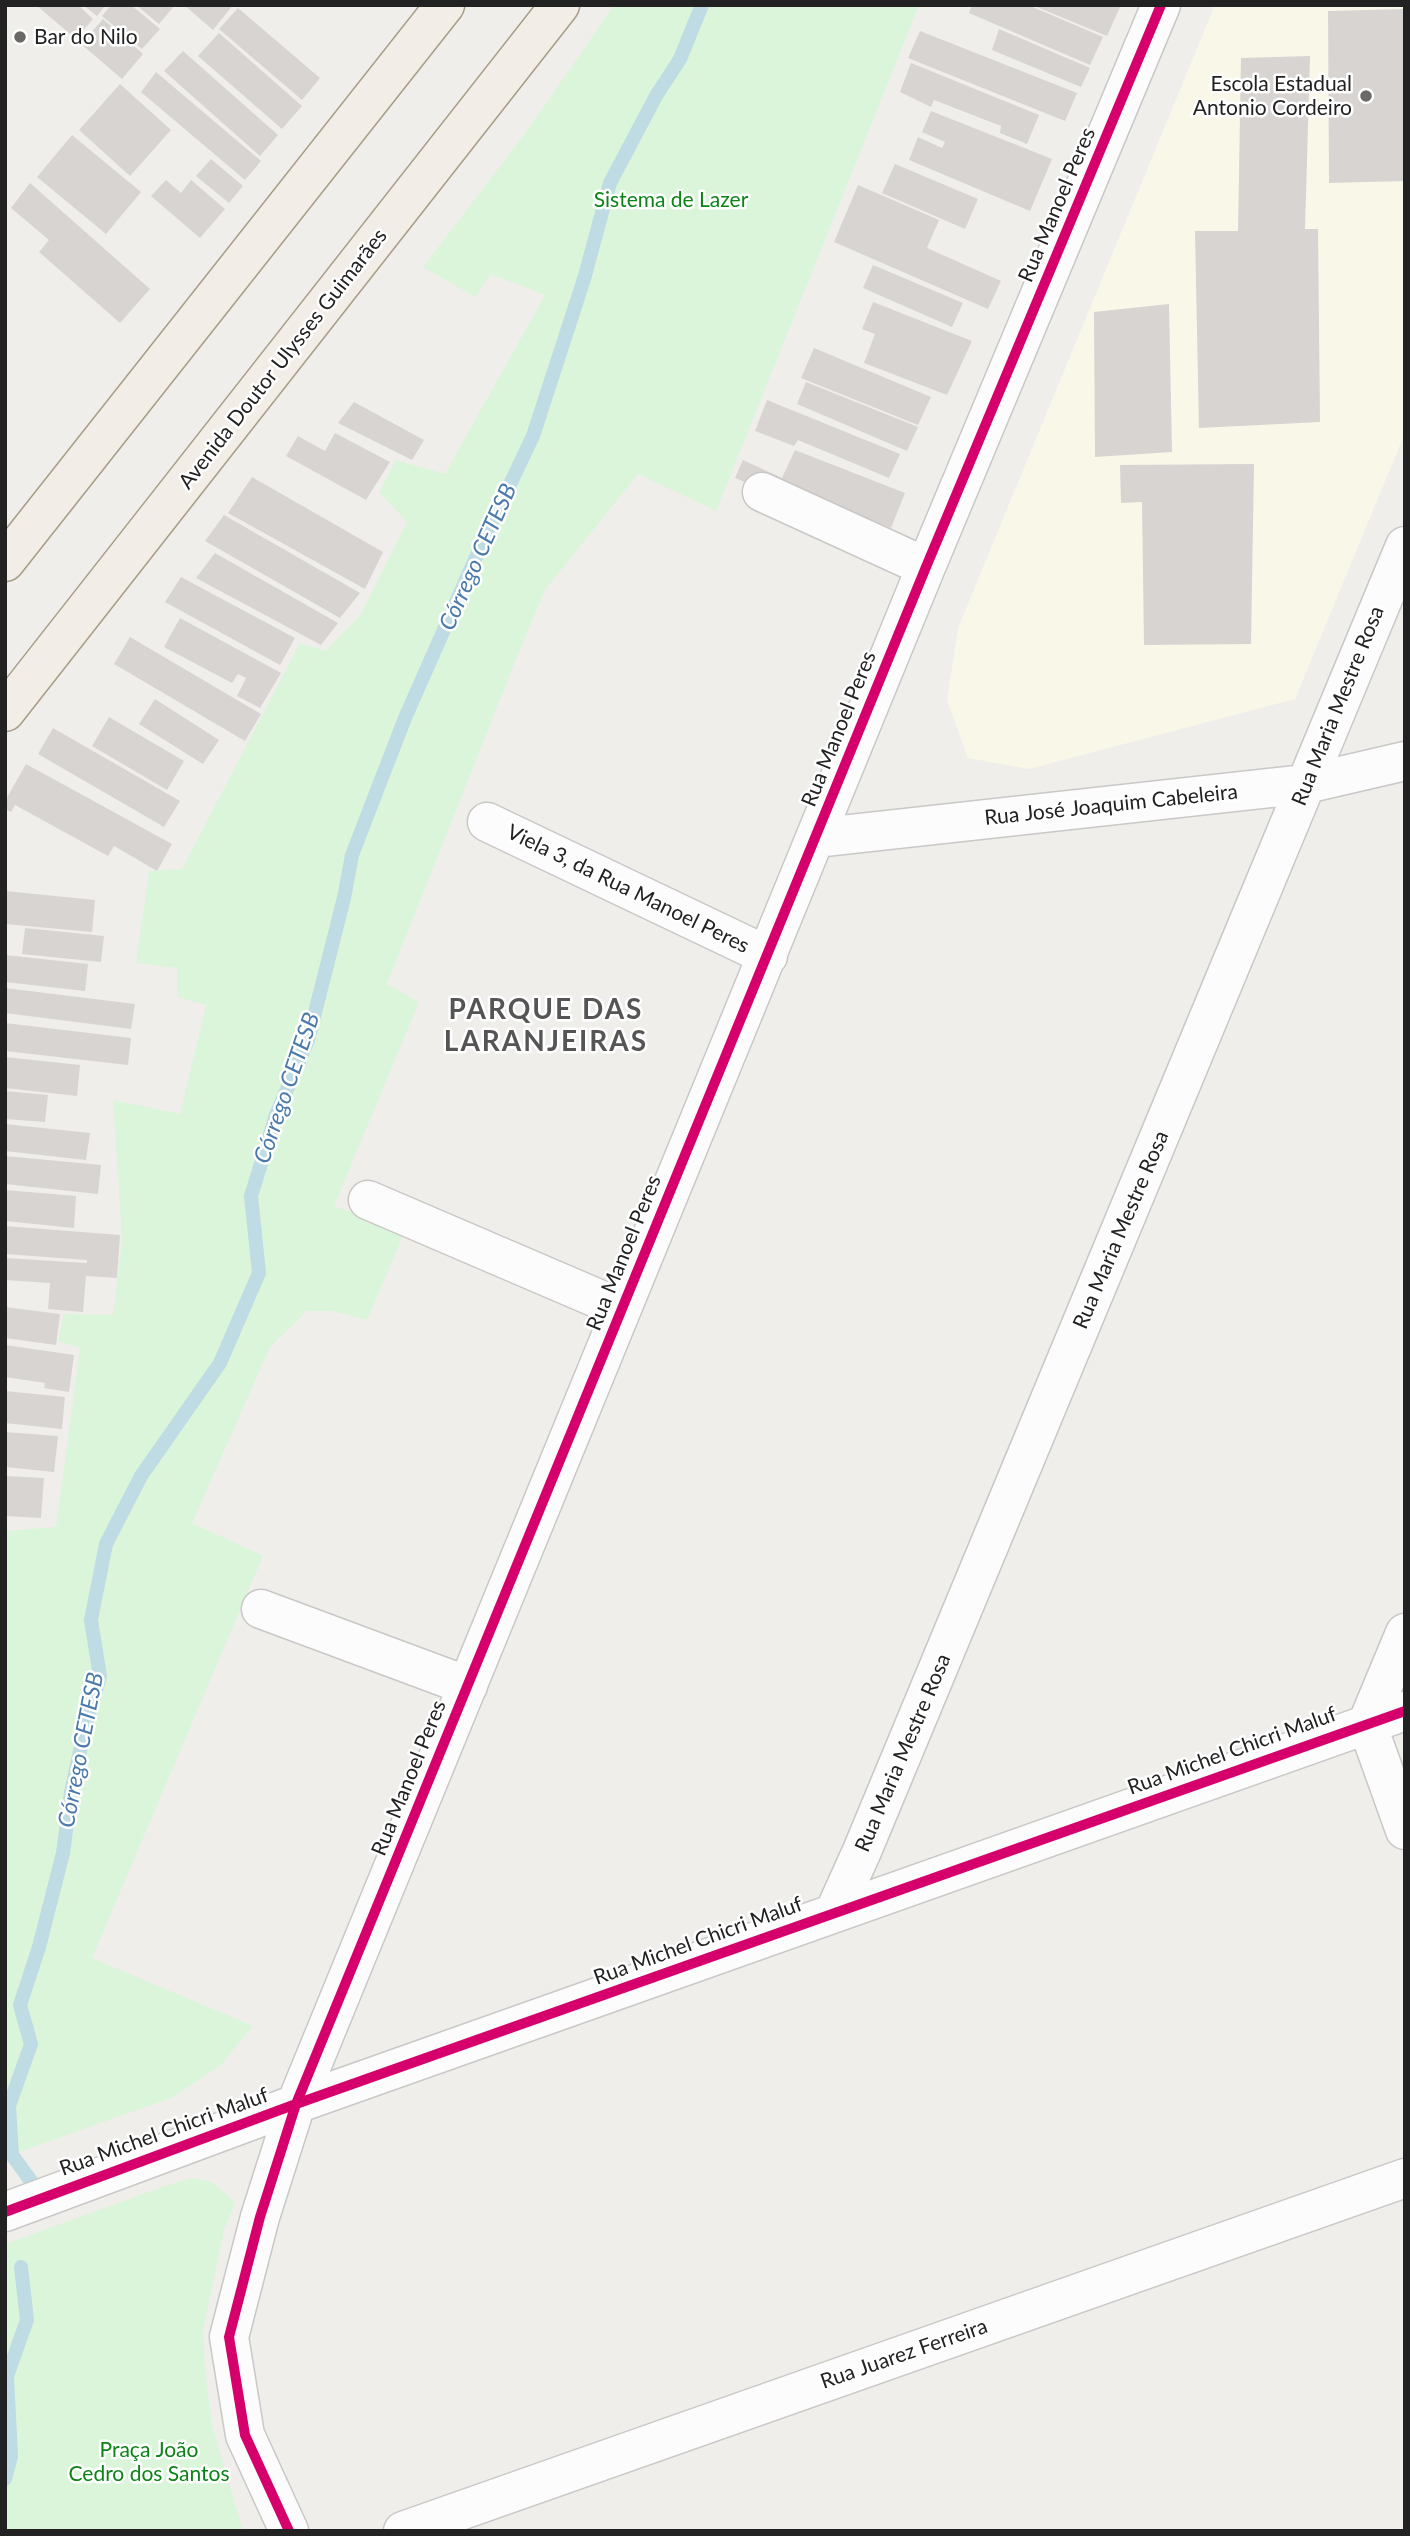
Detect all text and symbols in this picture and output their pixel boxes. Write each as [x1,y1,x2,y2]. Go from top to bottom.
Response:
place label: Bar do Nilo [34,24,138,50]
marker: Bar do Nilo [12,29,28,45]
place label: Escola Estadual Antonio Cordeiro [1193,71,1352,121]
marker: Escola Estadual Antonio Cordeiro [1358,88,1374,104]
street label: Rua Manoel Peres [1013,124,1101,286]
park label: Sistema de Lazer [594,187,748,213]
street label: Avenida Doutor Ulysses Guimarães [173,224,393,494]
water label: Córrego CETESB [433,479,523,635]
street label: Rua Maria Mestre Rosa [1286,603,1390,809]
street label: Rua Manoel Peres [796,648,882,810]
street label: Rua José Joaquim Cabeleira [983,779,1239,831]
street label: Viela 3, da Rua Manoel Peres [503,819,753,959]
district label: PARQUE DAS LARANJEIRAS [445,993,647,1059]
water label: Córrego CETESB [248,1009,326,1167]
street label: Rua Maria Mestre Rosa [1068,1127,1174,1333]
street label: Rua Manoel Peres [581,1172,667,1334]
street label: Rua Maria Mestre Rosa [850,1650,956,1856]
water label: Córrego CETESB [52,1670,110,1830]
street label: Rua Manoel Peres [366,1697,452,1859]
street label: Rua Michel Chicri Maluf [1124,1701,1340,1801]
street label: Rua Michel Chicri Maluf [590,1891,806,1991]
street label: Rua Michel Chicri Maluf [56,2082,272,2182]
street label: Rua Juarez Ferreira [817,2314,991,2394]
park label: Praça João Cedro dos Santos [68,2437,230,2487]

